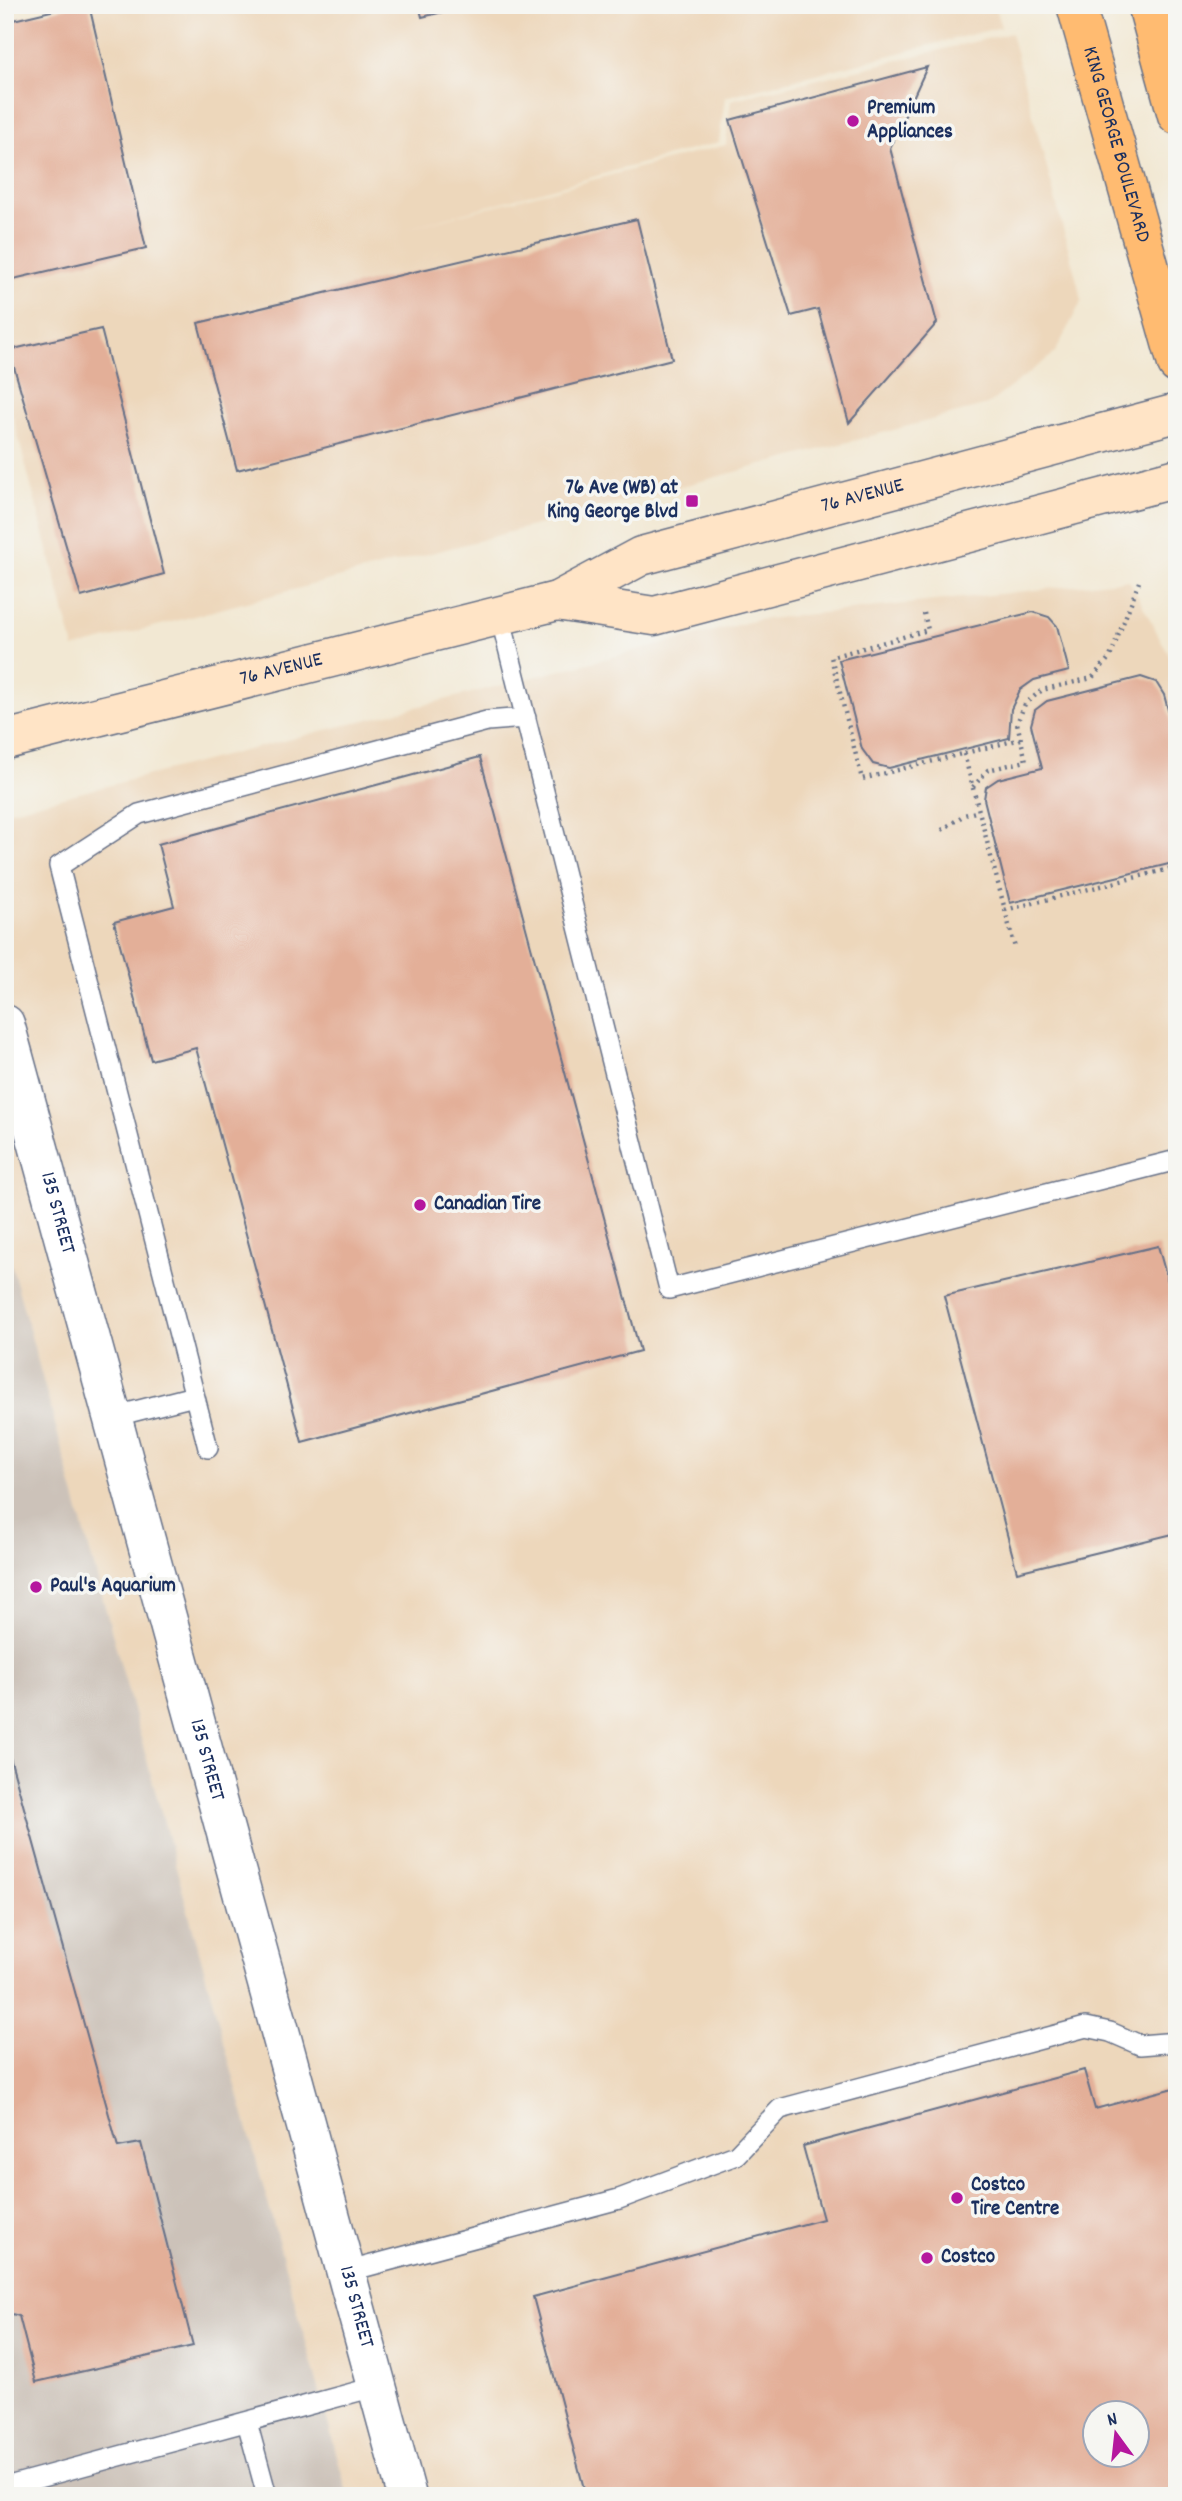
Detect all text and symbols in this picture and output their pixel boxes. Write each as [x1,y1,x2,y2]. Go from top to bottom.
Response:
street label: KING GEORGE BOULEVARD [1073,43,1157,246]
place label: Premium Appliances [867,94,953,148]
marker: Premium Appliances [845,113,861,129]
street label: 76 AVENUE [818,471,908,522]
place label: 76 Ave (WB) at King George Blvd [547,474,678,528]
marker: 76 Ave (WB) at King George Blvd [684,493,700,509]
street label: 76 AVENUE [237,645,326,695]
street label: 135 STREET [31,1169,82,1258]
place label: Canadian Tire [434,1190,541,1220]
marker: Canadian Tire [412,1197,428,1213]
place label: Paul's Aquarium [50,1572,176,1602]
marker: Paul's Aquarium [28,1579,44,1595]
street label: 135 STREET [180,1716,232,1805]
place label: Costco Tire Centre [971,2171,1059,2225]
marker: Costco Tire Centre [949,2190,965,2206]
place label: Costco [941,2243,995,2273]
marker: Costco [919,2250,935,2266]
street label: 135 STREET [330,2263,381,2352]
north arrow [1080,2400,1150,2470]
text: N [1104,2407,1121,2435]

